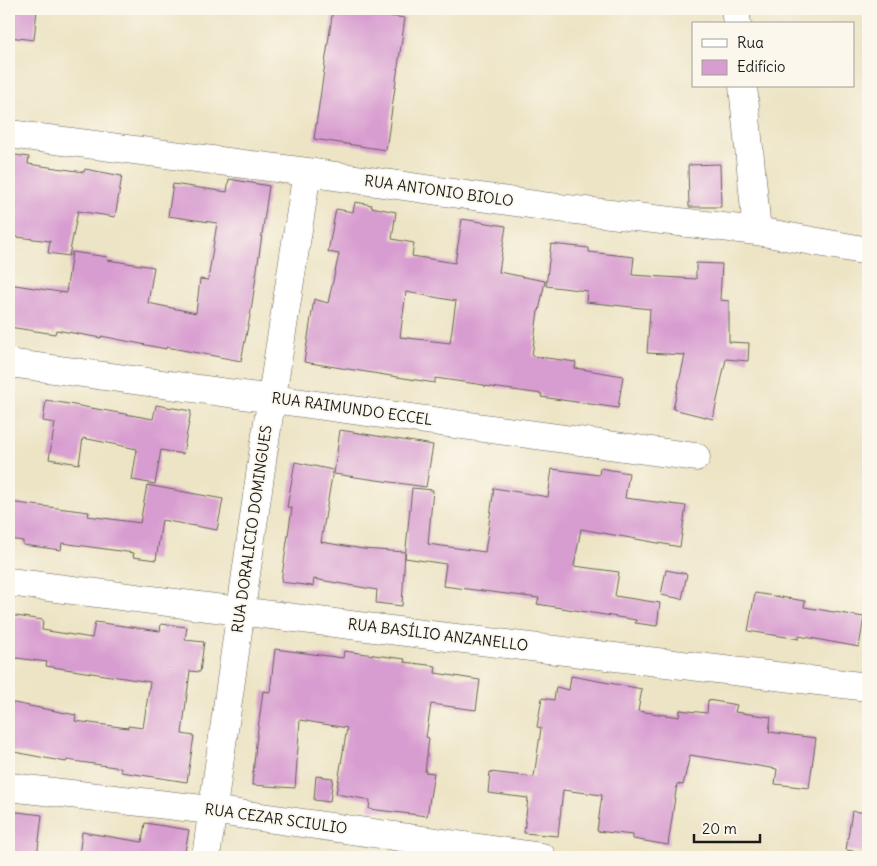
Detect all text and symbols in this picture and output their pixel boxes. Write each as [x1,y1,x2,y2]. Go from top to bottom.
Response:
legend [692,22,854,88]
text: Rua [737,33,764,52]
text: Edifício [737,57,785,76]
street label: RUA ANTONIO BIOLO [363,171,515,210]
street label: RUA RAIMUNDO ECCEL [270,388,434,429]
street label: RUA DORALICIO DOMINGUES [228,424,276,634]
street label: RUA BASÍLIO ANZANELLO [347,614,529,655]
street label: RUA CEZAR SCIULIO [204,799,349,838]
scale bar [694,811,761,843]
text: 20 m [702,819,737,838]

